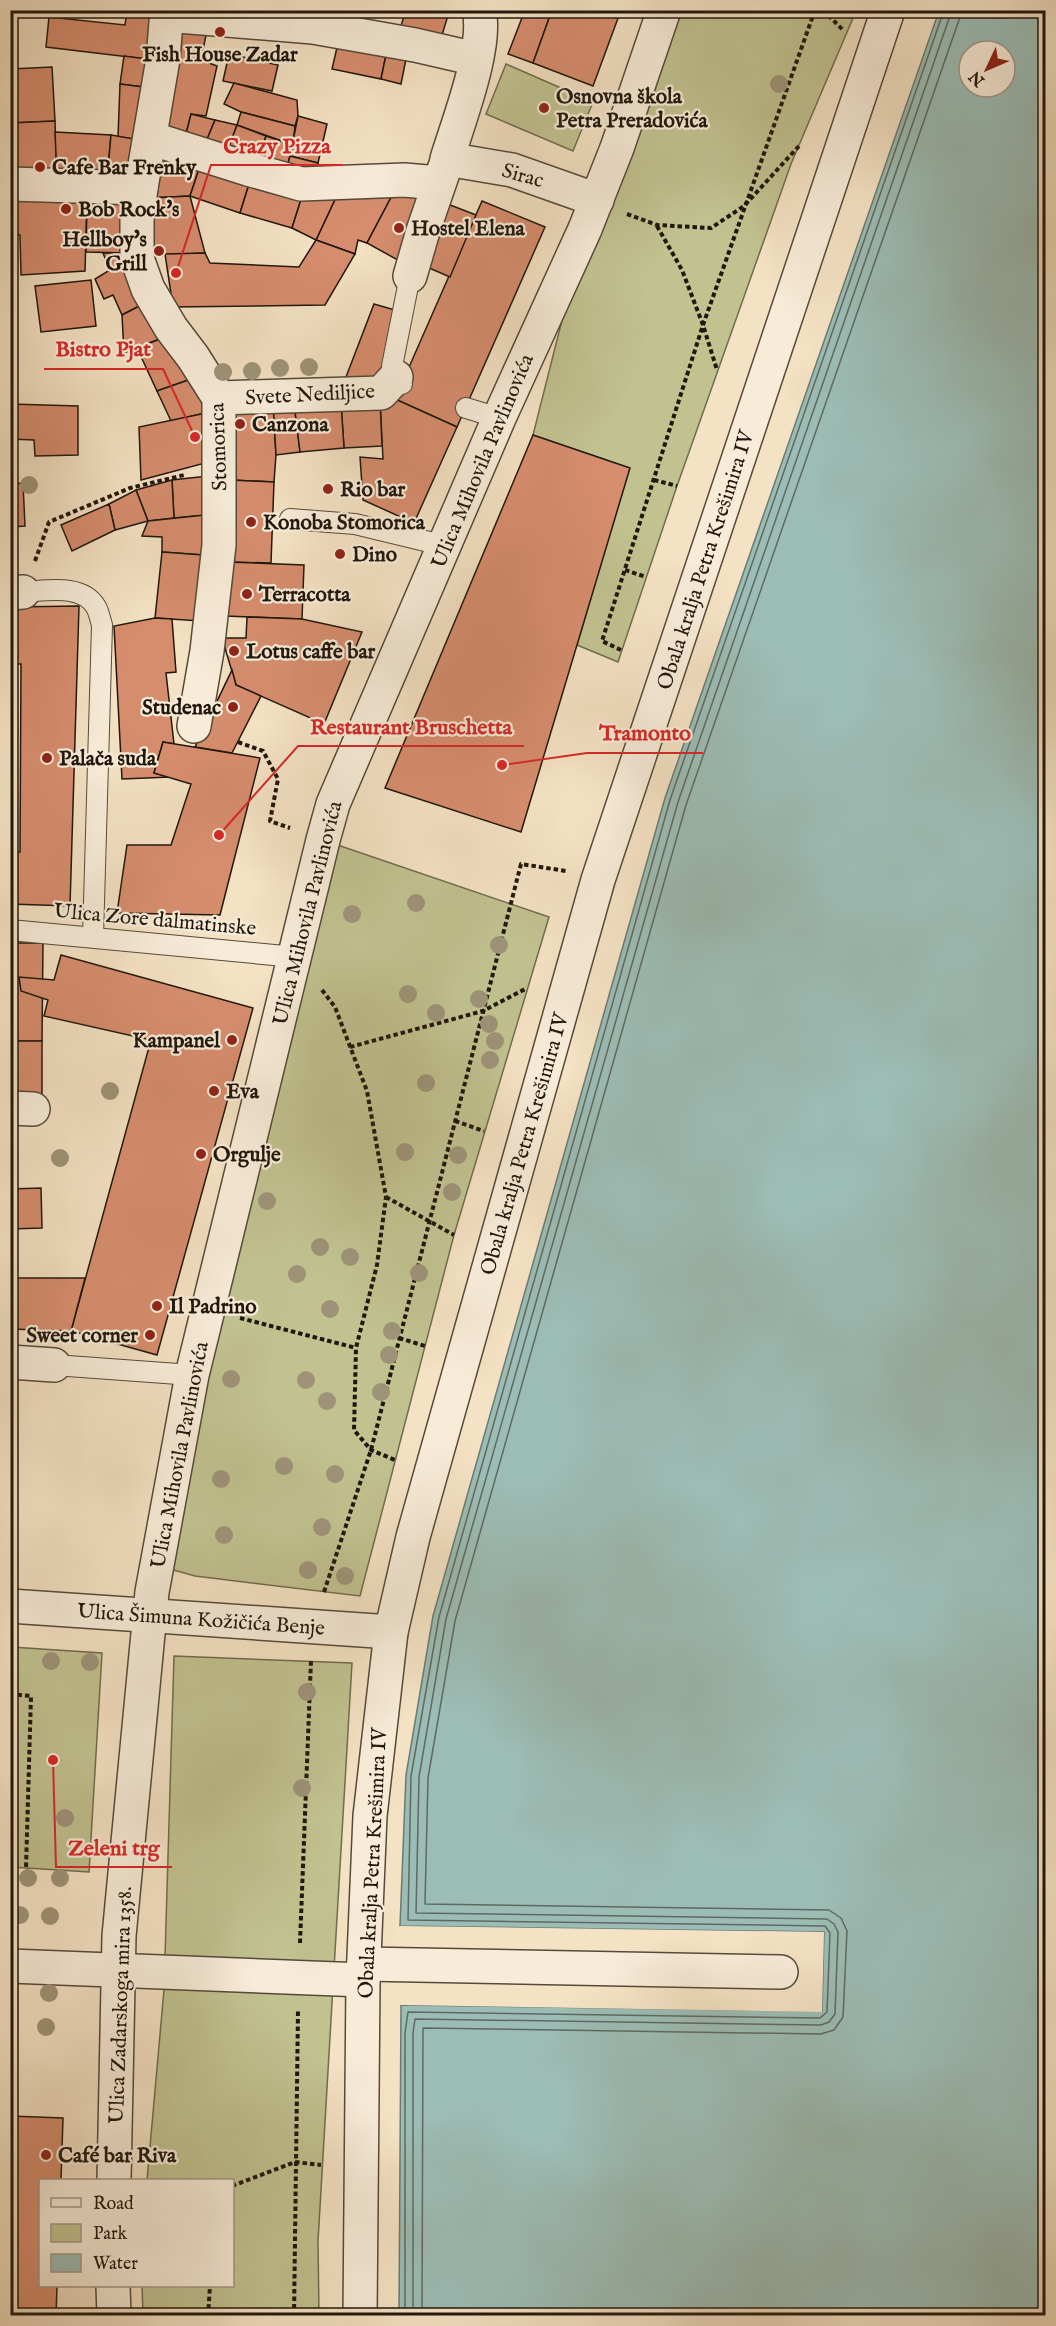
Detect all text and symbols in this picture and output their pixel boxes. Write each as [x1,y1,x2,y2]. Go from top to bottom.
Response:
marker: Fish House Zadar [213,25,227,39]
north arrow [957,39,1017,99]
place label: Fish House Zadar [142,42,298,69]
text: N [966,66,990,91]
place label: Osnovna škola Petra Preradovića [556,84,709,135]
marker: Osnovna škola Petra Preradovića [537,101,551,115]
callout: Crazy Pizza [211,125,343,165]
text: Crazy Pizza [223,133,331,161]
place label: Cafe Bar Frenky [52,155,197,182]
street label: Sirac [499,158,547,195]
marker: Cafe Bar Frenky [33,160,47,174]
place label: Bob Rock's [78,197,180,224]
marker: Bob Rock's [59,202,73,216]
place label: Hostel Elena [411,216,526,243]
marker: Hostel Elena [392,221,406,235]
place label: Hellboy's Grill [62,227,148,278]
marker: Hellboy's Grill [152,244,166,258]
callout: Bistro Pjat [44,329,163,369]
text: Bistro Pjat [55,336,151,364]
street label: Ulica Mihovila Pavlinovića [426,349,541,573]
street label: Svete Nediljice [245,379,376,412]
street label: Stomorica [204,402,235,491]
place label: Canzona [252,412,329,439]
marker: Canzona [233,417,247,431]
street label: Obala kralja Petra Krešimira IV [652,426,762,694]
place label: Rio bar [340,477,406,504]
marker: Rio bar [321,482,335,496]
place label: Konoba Stomorica [263,510,426,537]
marker: Konoba Stomorica [244,515,258,529]
place label: Dino [352,542,398,569]
marker: Dino [333,547,347,561]
place label: Terracotta [258,582,351,609]
marker: Terracotta [240,587,254,601]
place label: Lotus caffe bar [246,639,376,666]
marker: Lotus caffe bar [227,644,241,658]
place label: Studenac [142,695,221,722]
marker: Studenac [226,700,240,714]
callout: Restaurant Bruschetta [298,706,524,746]
callout: Tramonto [587,713,703,753]
text: Restaurant Bruschetta [310,714,513,742]
text: Tramonto [598,720,691,748]
place label: Palača suda [59,746,157,773]
marker: Palača suda [40,751,54,765]
street label: Ulica Mihovila Pavlinovića [267,797,350,1028]
street label: Ulica Zore dalmatinske [52,898,258,943]
street label: Obala kralja Petra Krešimira IV [475,1009,576,1278]
place label: Kampanel [132,1028,221,1055]
marker: Kampanel [225,1033,239,1047]
place label: Eva [226,1079,260,1106]
marker: Eva [207,1084,221,1098]
place label: Orgulje [213,1142,281,1169]
marker: Orgulje [194,1147,208,1161]
place label: Il Padrino [169,1294,257,1321]
marker: Il Padrino [150,1299,164,1313]
place label: Sweet corner [26,1323,138,1350]
marker: Sweet corner [143,1328,157,1342]
street label: Ulica Mihovila Pavlinovića [145,1339,216,1571]
street label: Ulica Šimuna Kožičića Benje [76,1597,326,1643]
street label: Obala kralja Petra Krešimira IV [353,1726,394,1999]
callout: Zeleni trg [56,1827,172,1867]
text: Zeleni trg [68,1835,161,1863]
street label: Ulica Zadarskoga mira 1358. [104,1886,139,2124]
place label: Café bar Riva [58,2143,177,2170]
marker: Café bar Riva [39,2148,53,2162]
legend [39,2179,234,2287]
text: Road [93,2193,134,2216]
text: Park [93,2223,128,2246]
text: Water [93,2253,138,2276]

